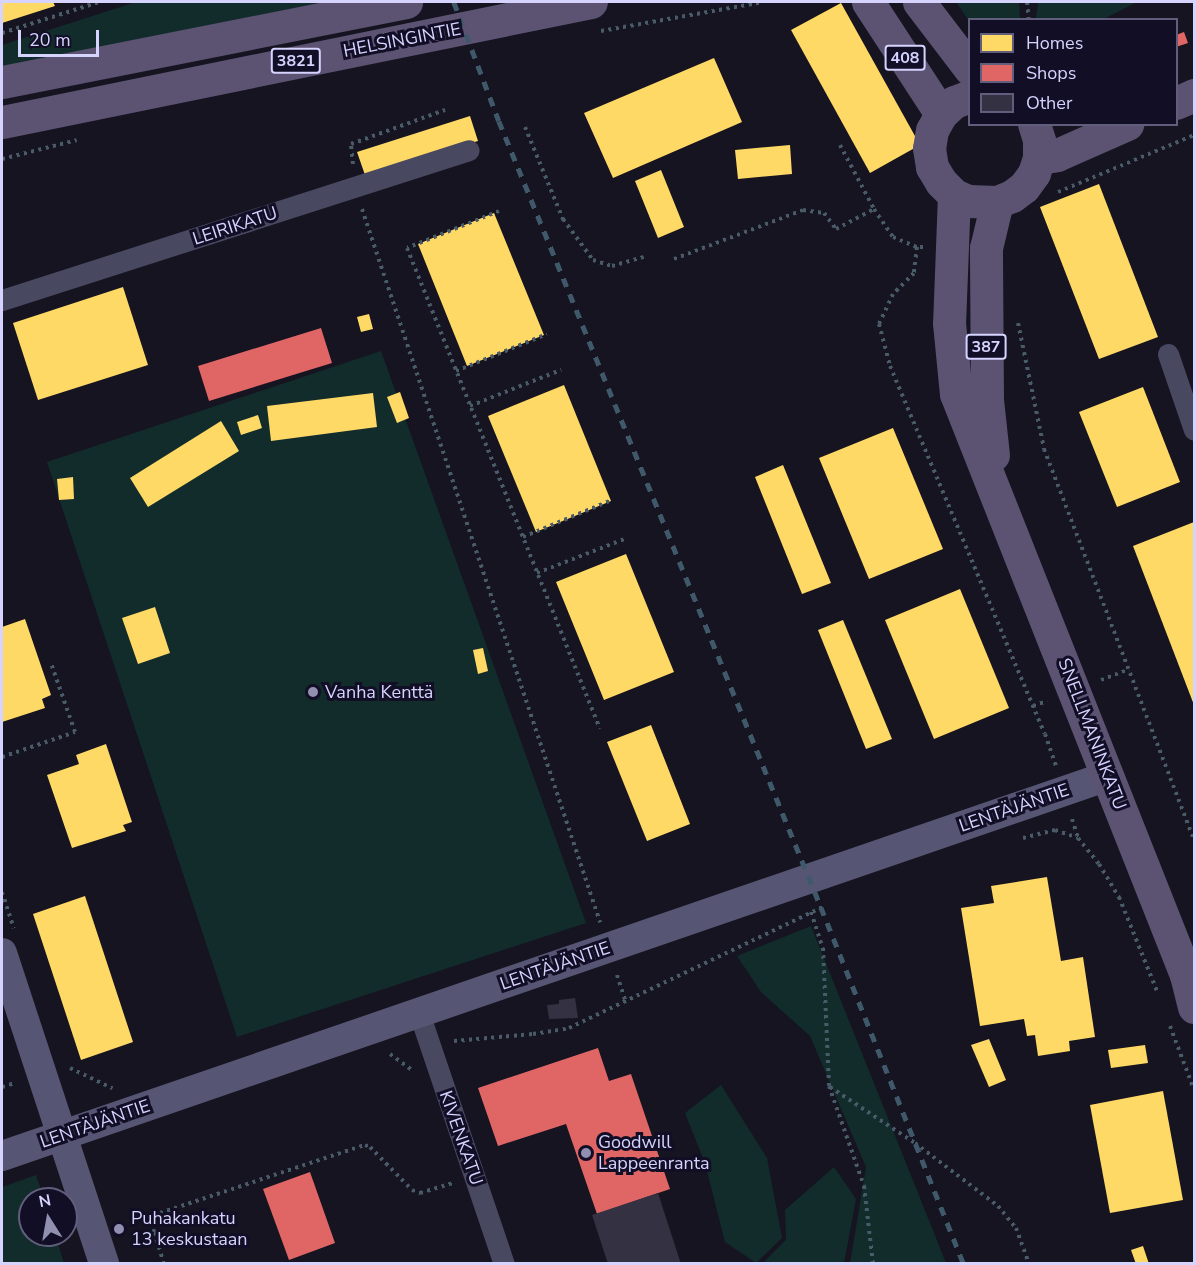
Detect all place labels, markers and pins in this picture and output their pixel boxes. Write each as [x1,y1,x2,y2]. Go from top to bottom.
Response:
place label: Vanha Kenttä [325,681,433,703]
marker: Vanha Kenttä [306,685,320,699]
place label: Goodwill Lappeenranta [598,1132,710,1174]
marker: Goodwill Lappeenranta [579,1146,593,1160]
place label: Puhakankatu 13 keskustaan [131,1208,248,1250]
marker: Puhakankatu 13 keskustaan [112,1222,126,1236]

